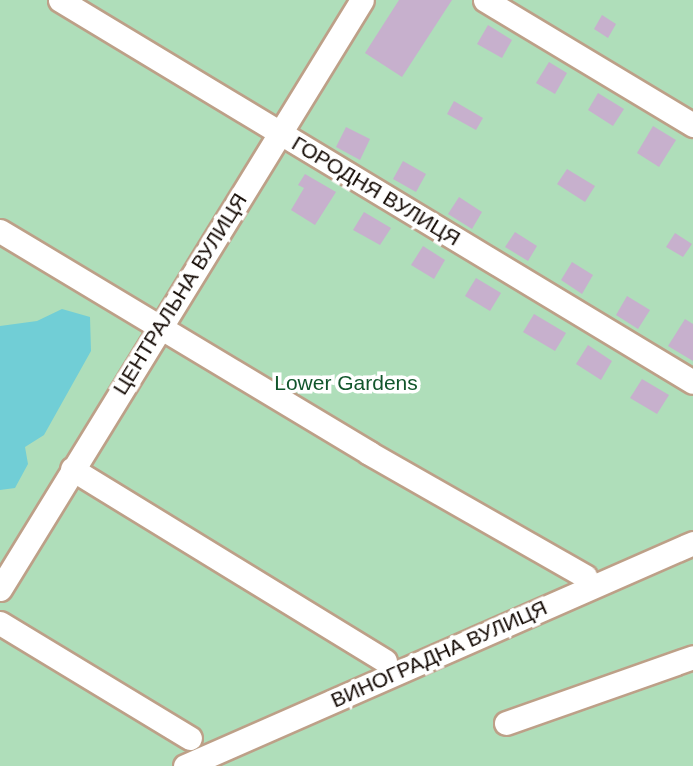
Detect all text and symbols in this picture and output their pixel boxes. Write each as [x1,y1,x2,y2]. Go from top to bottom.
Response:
street label: ГОРОДНЯ ВУЛИЦЯ [287,131,465,251]
street label: ЦЕНТРАЛЬНА ВУЛИЦЯ [108,189,252,399]
park label: Lower Gardens [274,370,418,396]
street label: ВИНОГРАДНА ВУЛИЦЯ [327,595,551,713]

